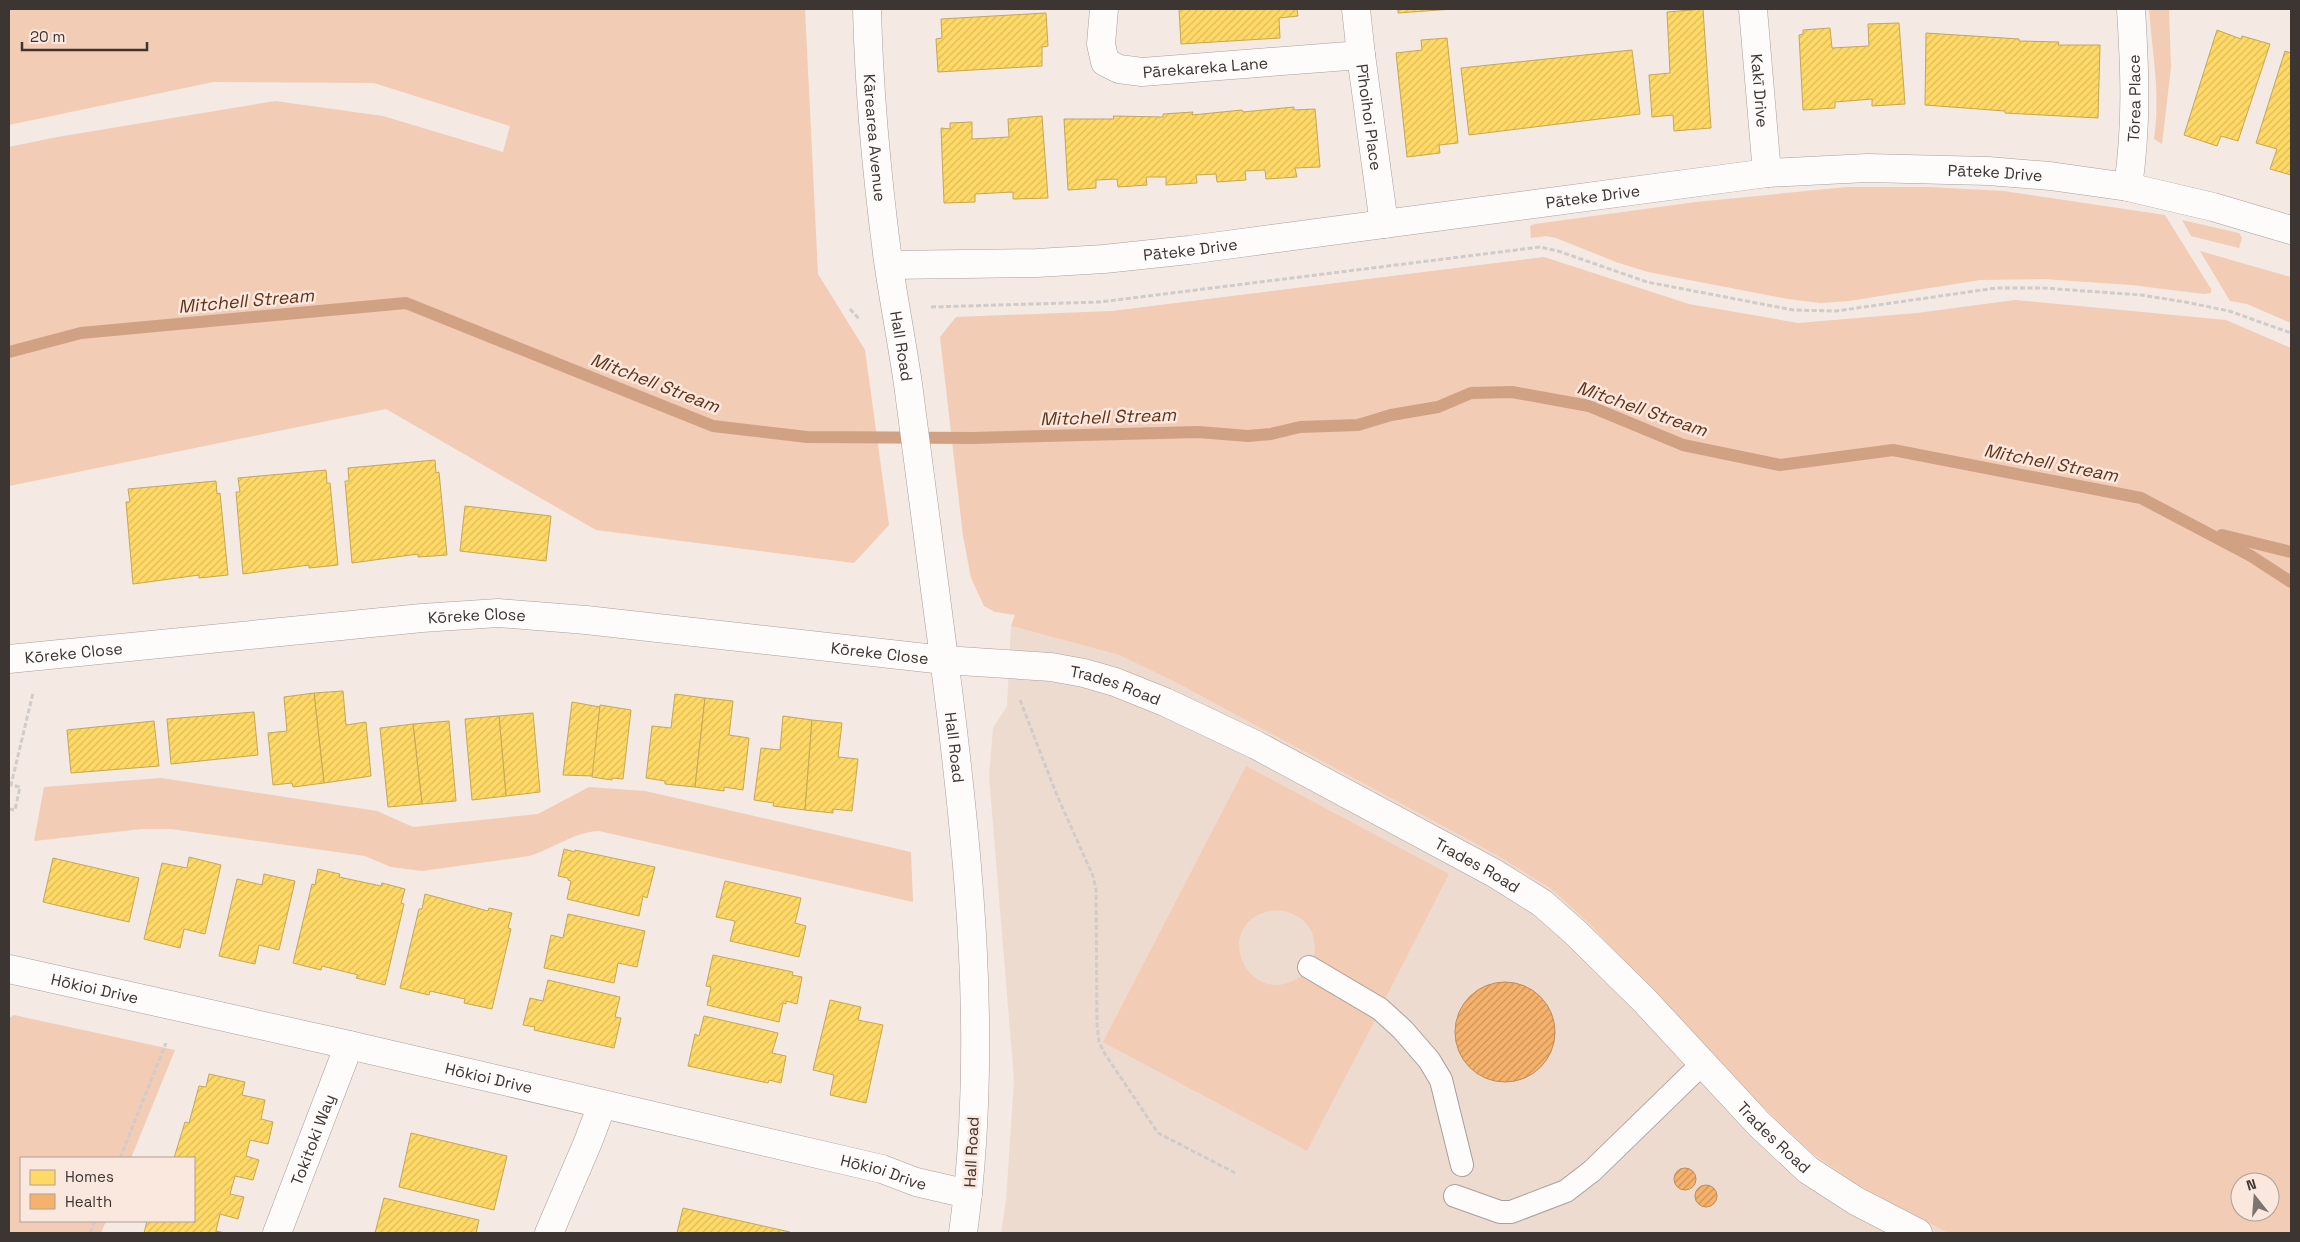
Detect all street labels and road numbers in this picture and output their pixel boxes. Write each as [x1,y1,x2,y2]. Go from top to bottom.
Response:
street label: Pārekareka Lane [1142,52,1269,83]
street label: Kakī Drive [1746,53,1773,129]
street label: Tōrea Place [2123,54,2145,143]
street label: Pīhoihoi Place [1351,63,1387,172]
street label: Kārearea Avenue [859,73,891,203]
street label: Pāteke Drive [1947,160,2043,186]
street label: Pāteke Drive [1544,180,1641,213]
street label: Pāteke Drive [1142,234,1239,266]
street label: Hall Road [885,309,917,383]
street label: Kōreke Close [427,603,527,629]
street label: Kōreke Close [830,637,930,669]
street label: Kōreke Close [24,638,124,668]
street label: Trades Road [1068,661,1164,710]
street label: Hall Road [940,711,969,784]
street label: Trades Road [1431,833,1524,898]
street label: Hōkioi Drive [49,969,141,1009]
street label: Hōkioi Drive [443,1058,535,1098]
street label: Tokitoki Way [286,1091,340,1189]
street label: Trades Road [1732,1097,1815,1178]
street label: Hall Road [959,1116,984,1188]
street label: Hōkioi Drive [838,1150,929,1195]

